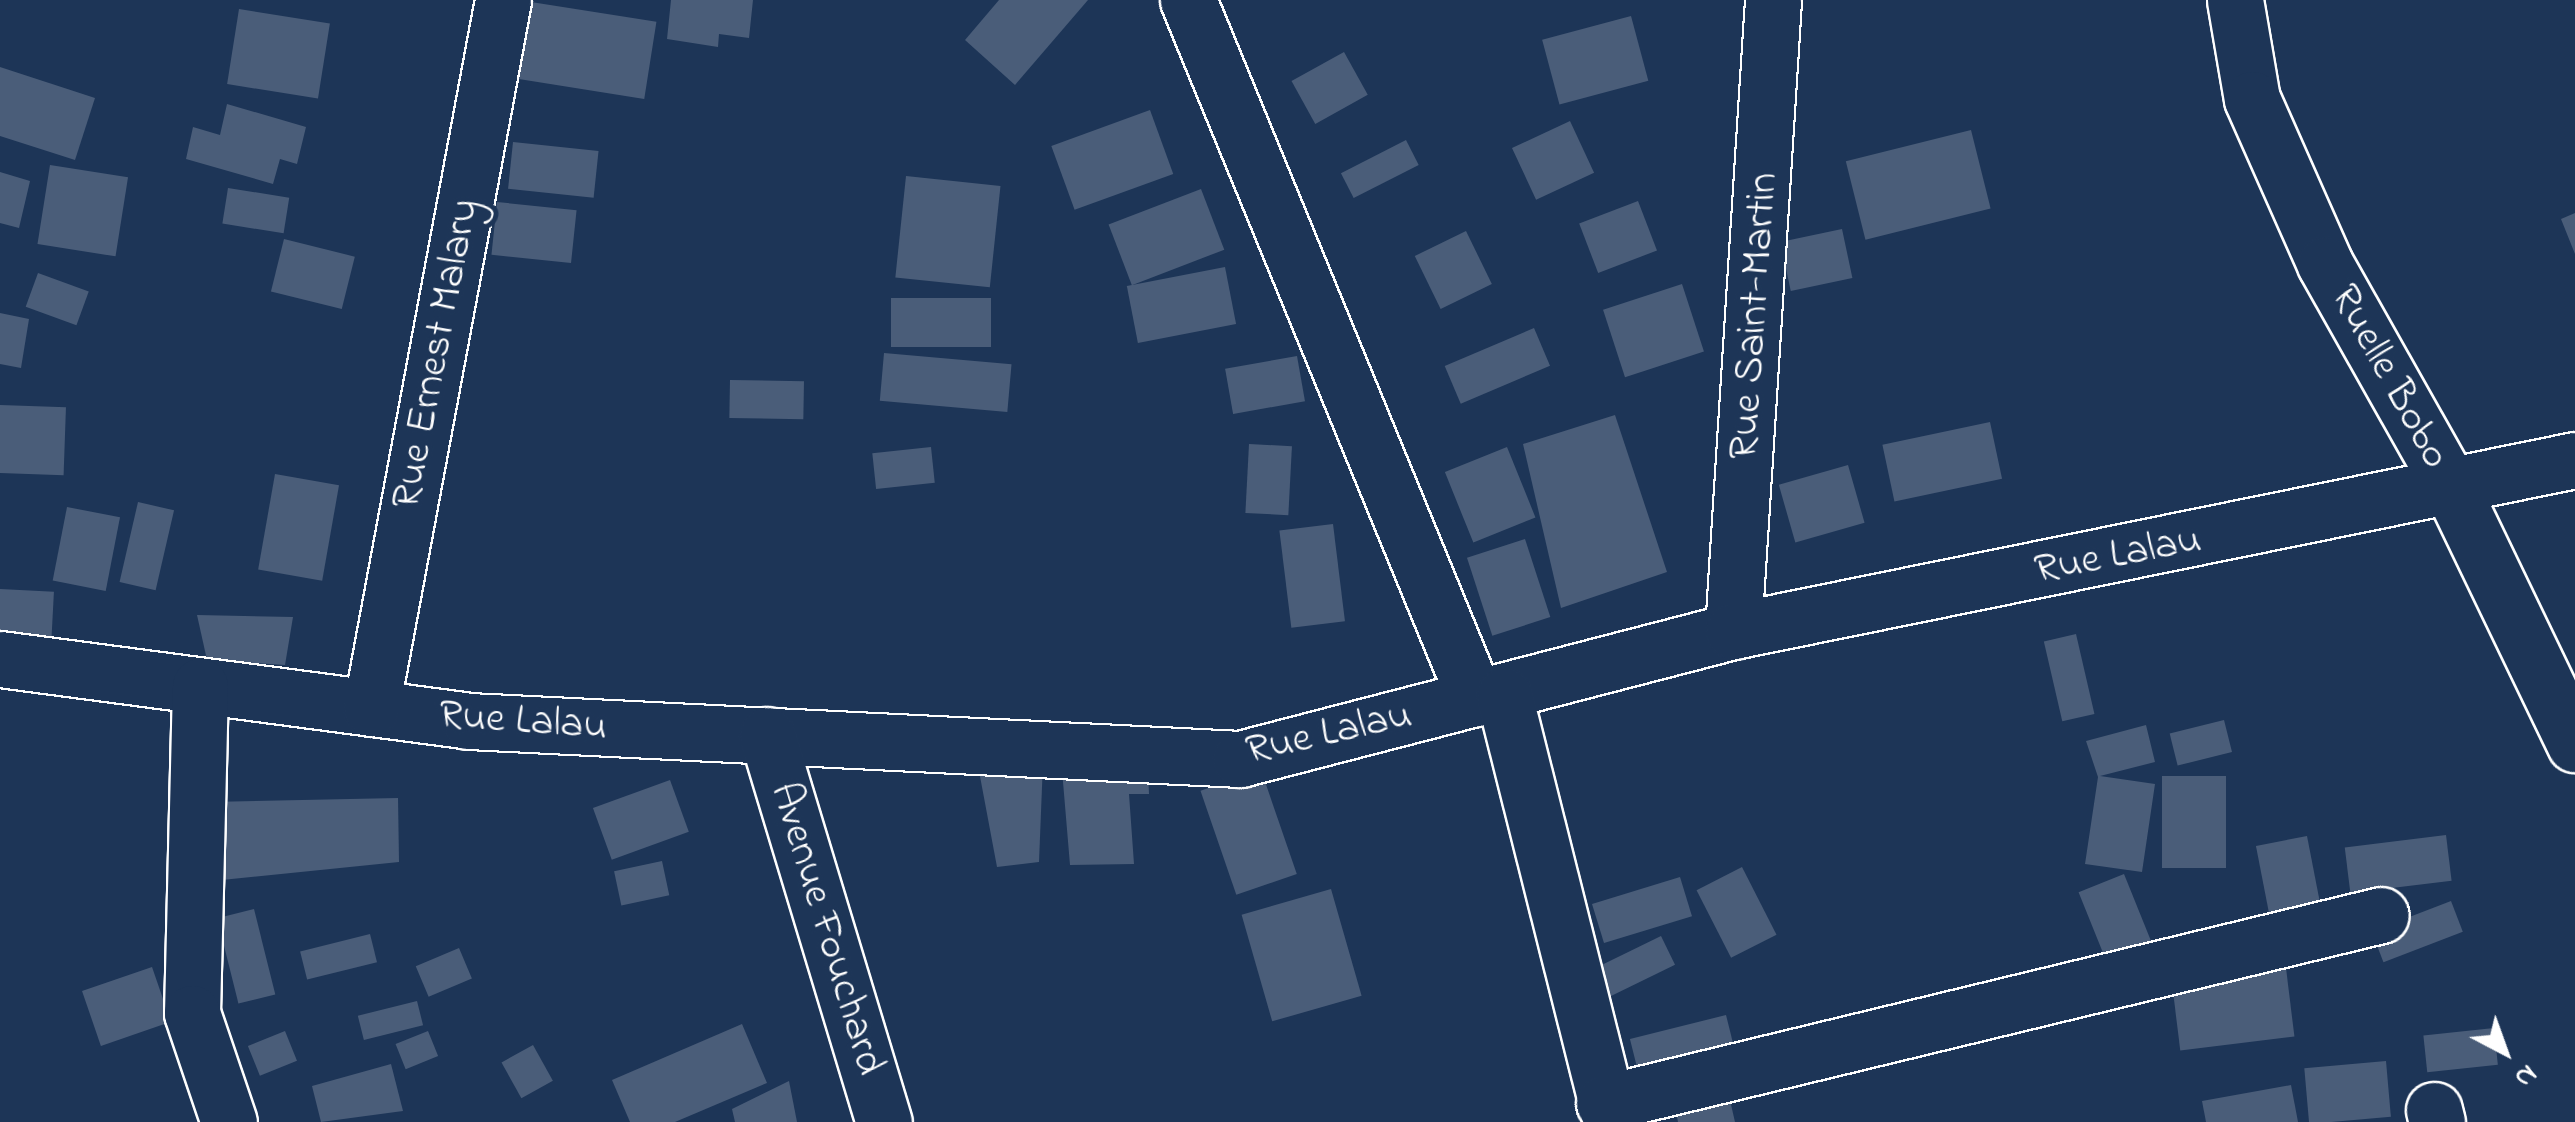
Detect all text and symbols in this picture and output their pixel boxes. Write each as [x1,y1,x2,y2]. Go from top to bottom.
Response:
street label: Rue Saint-Martin [1720,171,1790,461]
street label: Rue Ernest Malary [382,195,492,513]
street label: Ruelle Bobo [2318,276,2460,478]
street label: Rue Lalau [2031,515,2205,597]
street label: Rue Lalau [437,691,609,753]
street label: Rue Lalau [1241,691,1417,777]
street label: Avenue Fouchard [758,777,894,1081]
north arrow [2455,1002,2555,1102]
text: N [2504,1053,2546,1097]

